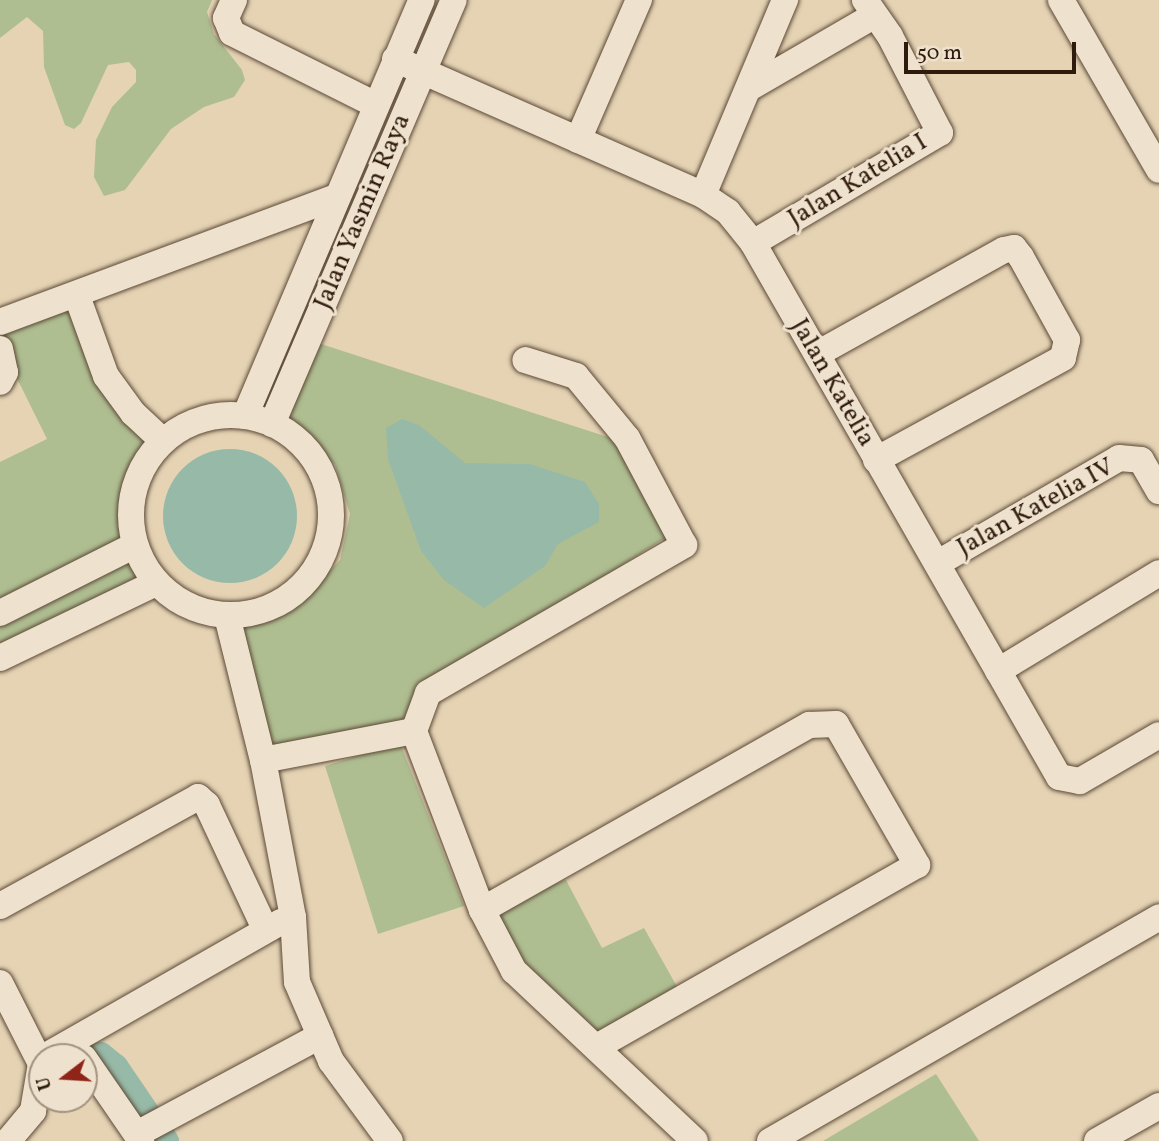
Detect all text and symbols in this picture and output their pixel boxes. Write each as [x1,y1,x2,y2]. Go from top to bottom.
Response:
scale bar [907,28,1078,72]
text: 50 m [917,39,962,68]
street label: Jalan Yasmin Raya [308,109,418,315]
street label: Jalan Katelia I [783,127,933,235]
street label: Jalan Katelia [783,313,881,453]
street label: Jalan Katelia IV [952,452,1120,564]
north arrow [28,1043,98,1113]
text: U [30,1074,59,1094]

